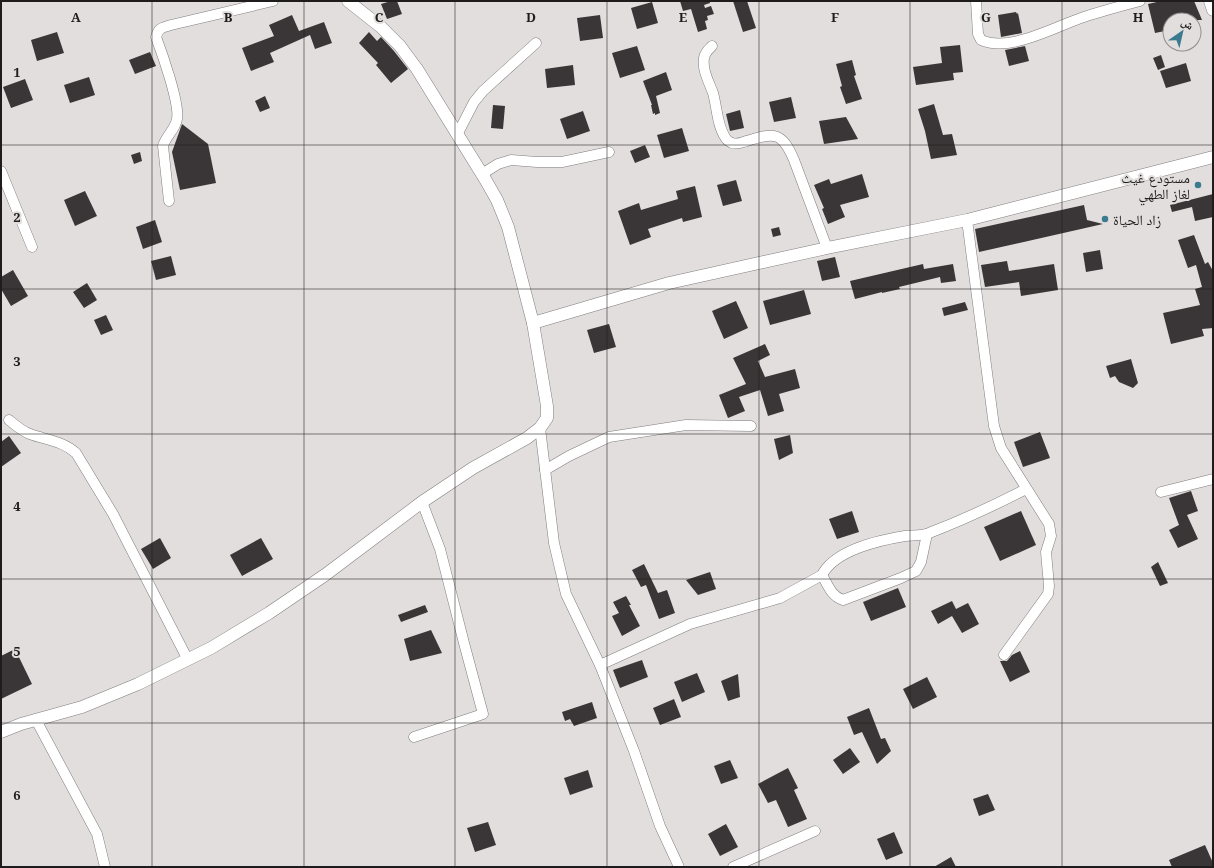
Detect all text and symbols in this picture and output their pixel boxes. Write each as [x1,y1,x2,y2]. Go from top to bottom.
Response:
text: A [71,8,81,26]
text: B [224,8,233,26]
text: C [375,8,384,26]
text: D [526,8,536,26]
text: E [679,8,688,26]
text: F [831,8,839,26]
text: G [981,8,991,26]
text: H [1133,8,1144,26]
north arrow [1162,12,1202,52]
text: ش [1178,14,1197,34]
text: 1 [13,63,21,81]
place label: مستودع غيث لغاز الطهي [1121,168,1190,205]
marker: مستودع غيث لغاز الطهي [1193,180,1203,190]
text: 2 [13,208,21,226]
place label: زاد الحياة [1113,210,1161,229]
marker: زاد الحياة [1100,214,1110,224]
text: 3 [13,352,21,370]
text: 4 [13,497,21,515]
text: 5 [13,642,21,660]
text: 6 [13,786,21,804]

